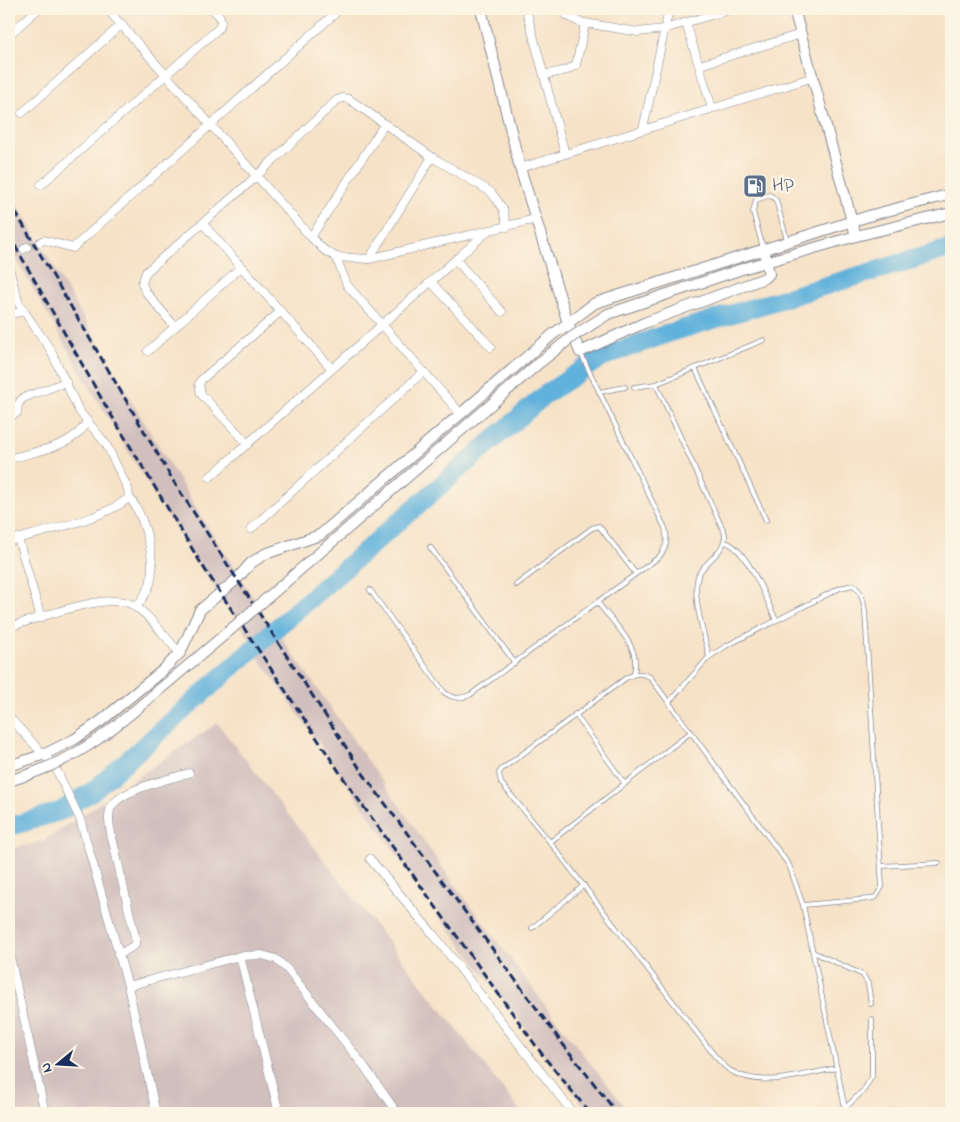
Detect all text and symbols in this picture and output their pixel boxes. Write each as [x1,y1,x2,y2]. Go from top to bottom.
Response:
place label: HP [772,172,795,201]
fuel station icon: HP [742,173,768,199]
north arrow [32,1040,82,1090]
text: N [36,1060,59,1075]

